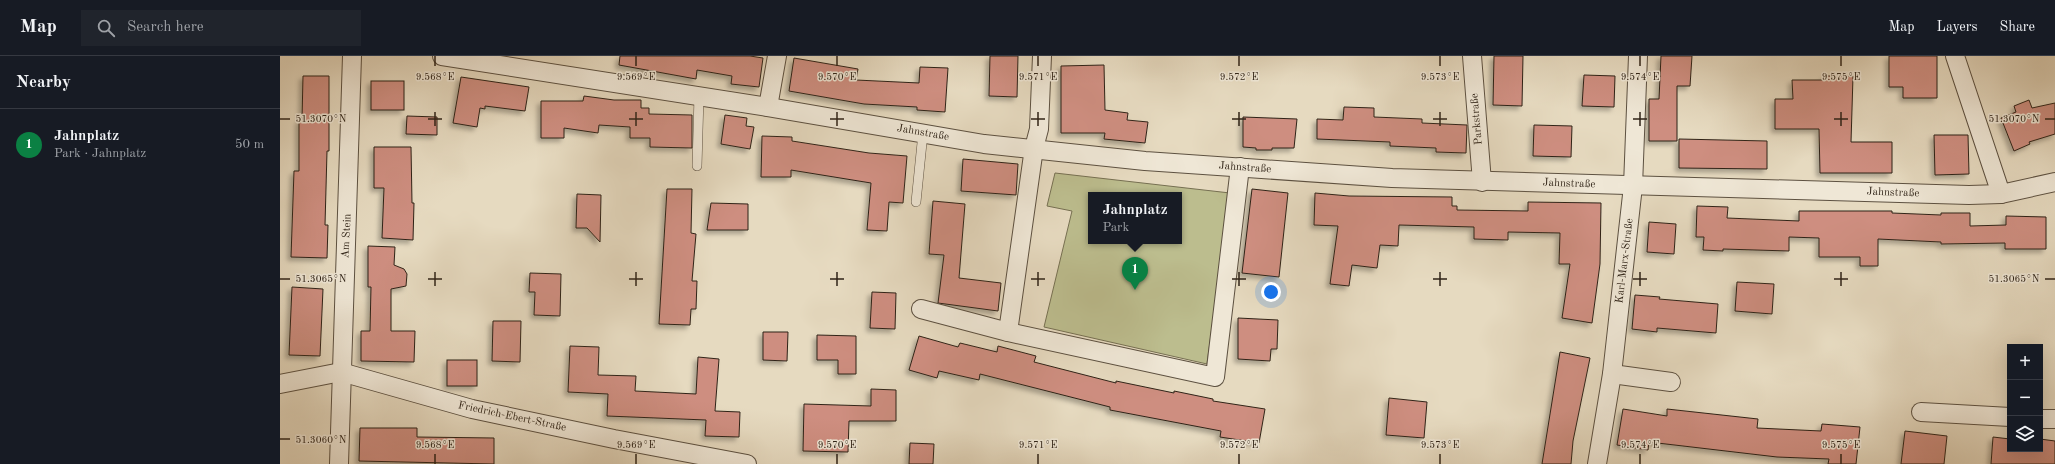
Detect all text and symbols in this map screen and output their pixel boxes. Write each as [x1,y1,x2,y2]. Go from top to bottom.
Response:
search box [81,10,361,46]
icon: search [95,17,117,39]
text: Map [20,18,57,37]
text: Search here [127,20,204,35]
text: Map [1889,20,1915,34]
text: Layers [1937,20,1978,34]
text: Share [2000,20,2035,34]
text: 9.568°E [416,72,454,82]
text: 9.569°E [617,72,655,82]
text: 9.570°E [818,72,856,82]
text: 9.571°E [1019,72,1057,82]
text: 9.572°E [1220,72,1258,82]
text: 9.573°E [1421,72,1459,82]
text: 9.574°E [1621,72,1659,82]
text: 9.575°E [1822,72,1860,82]
text: Nearby [16,74,71,91]
street label: Parkstraße [1469,93,1485,145]
text: 51.3070°N [295,114,347,124]
text: 51.3070°N [1988,114,2040,124]
street label: Jahnstraße [896,123,950,143]
text: Jahnplatz [54,129,119,144]
text: 1 [25,138,33,151]
text: 50 m [235,138,264,151]
text: Park · Jahnplatz [54,147,146,160]
street label: Jahnstraße [1218,161,1272,175]
street label: Jahnstraße [1542,178,1596,190]
street label: Jahnstraße [1866,187,1920,199]
popup [1088,192,1182,244]
text: Jahnplatz [1102,203,1168,218]
street label: Am Stein [340,213,354,259]
street label: Karl-Marx-Straße [1614,218,1636,304]
text: Park [1102,221,1129,234]
pin: 1 [1122,257,1148,290]
text: 51.3065°N [295,274,347,284]
text: 51.3065°N [1988,274,2040,284]
your location [1261,282,1281,302]
map controls [2007,344,2043,452]
button: + [2007,344,2043,380]
button: − [2007,380,2043,416]
street label: Friedrich-Ebert-Straße [457,400,567,434]
button: layers [2007,416,2043,452]
text: 51.3060°N [295,435,347,445]
text: 9.568°E [416,440,454,450]
text: 9.569°E [617,440,655,450]
text: 9.570°E [818,440,856,450]
text: 9.571°E [1019,440,1057,450]
text: 9.572°E [1220,440,1258,450]
text: 9.573°E [1421,440,1459,450]
text: 9.574°E [1621,440,1659,450]
text: 9.575°E [1822,440,1860,450]

